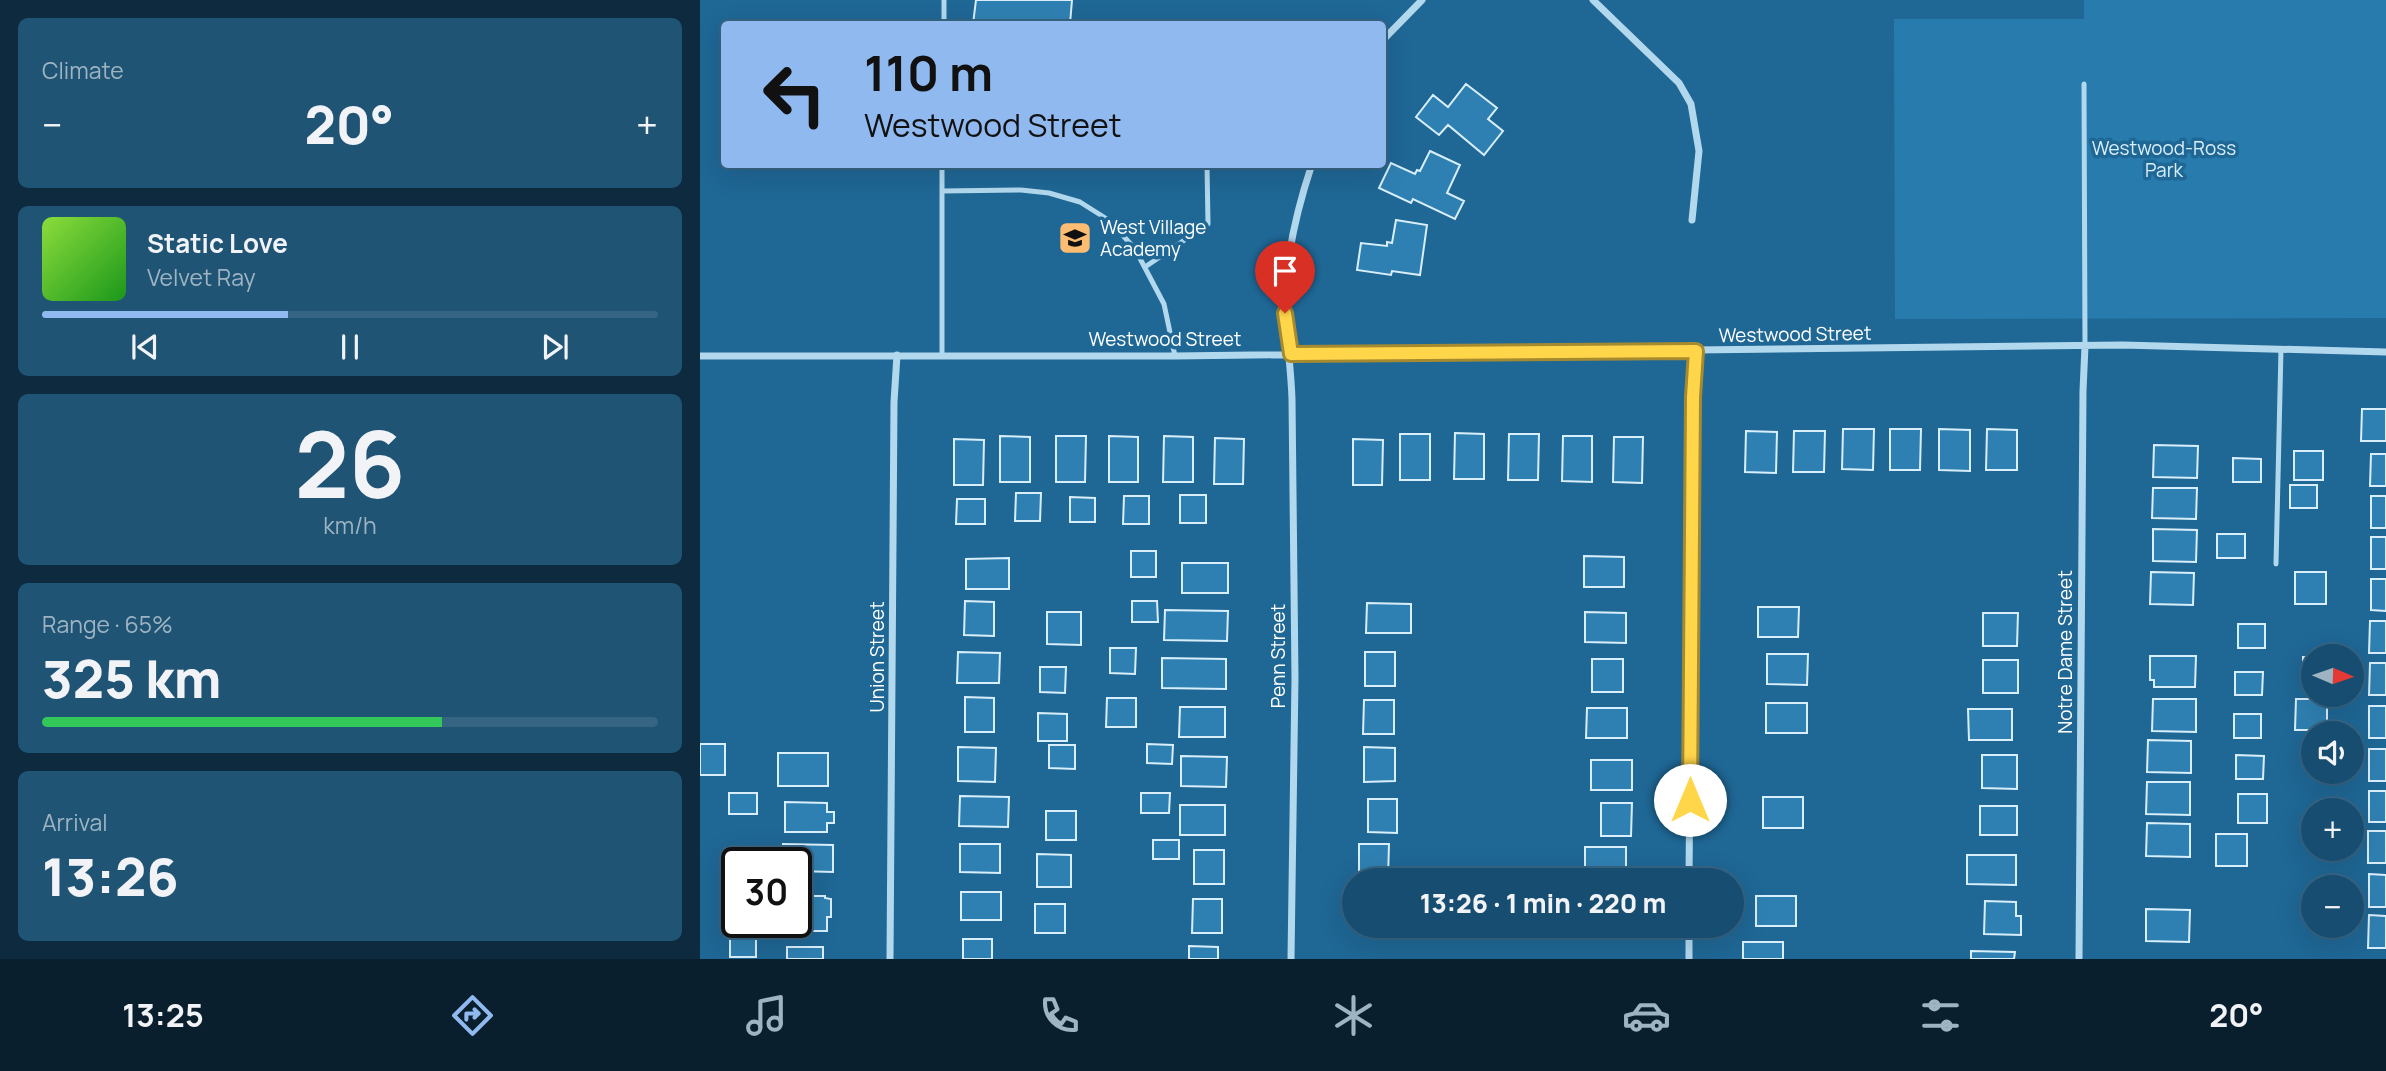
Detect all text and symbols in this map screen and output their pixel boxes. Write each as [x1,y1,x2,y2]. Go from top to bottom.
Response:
text: 110 m [864,39,993,106]
icon: left [749,49,840,140]
text: Climate [42,54,124,86]
text: 20° [304,89,394,160]
text: − [42,98,63,150]
text: + [636,98,658,150]
text: Westwood Street [864,103,1121,147]
park label: Westwood-Ross Park [2092,135,2236,183]
place label: West Village Academy [1100,214,1206,262]
school or university icon: West Village Academy [1056,219,1094,257]
text: Static Love [147,225,288,261]
pin [1255,241,1315,313]
icon: arrive [1266,252,1304,290]
text: Velvet Ray [147,261,256,293]
street label: Westwood Street [1718,320,1872,348]
street label: Westwood Street [1089,326,1241,352]
icon: previous [126,328,164,366]
icon: pause [331,328,369,366]
icon: next [536,328,574,366]
text: 26 [295,401,405,525]
text: km/h [323,509,377,541]
street label: Notre Dame Street [2052,570,2078,734]
street label: Union Street [864,601,890,713]
street label: Penn Street [1265,604,1291,708]
text: Range · 65% [42,608,173,640]
text: 325 km [42,643,222,714]
north arrow [2301,644,2364,707]
map controls [2301,644,2364,938]
button: sound [2301,721,2364,784]
position arrow [1653,763,1727,837]
button: + [2301,798,2364,861]
text: Arrival [42,806,108,838]
text: 13:26 [42,841,179,912]
speed limit sign: 30 [721,847,812,938]
button: − [2301,875,2364,938]
text: 13:26 · 1 min · 220 m [1420,885,1666,921]
icon: directions [448,991,497,1040]
icon: music [742,991,791,1040]
icon: phone [1035,991,1084,1040]
icon: climate [1329,991,1378,1040]
icon: car [1622,991,1671,1040]
icon: filters [1916,991,1965,1040]
text: 13:25 [122,993,204,1037]
text: 20° [2209,993,2264,1037]

